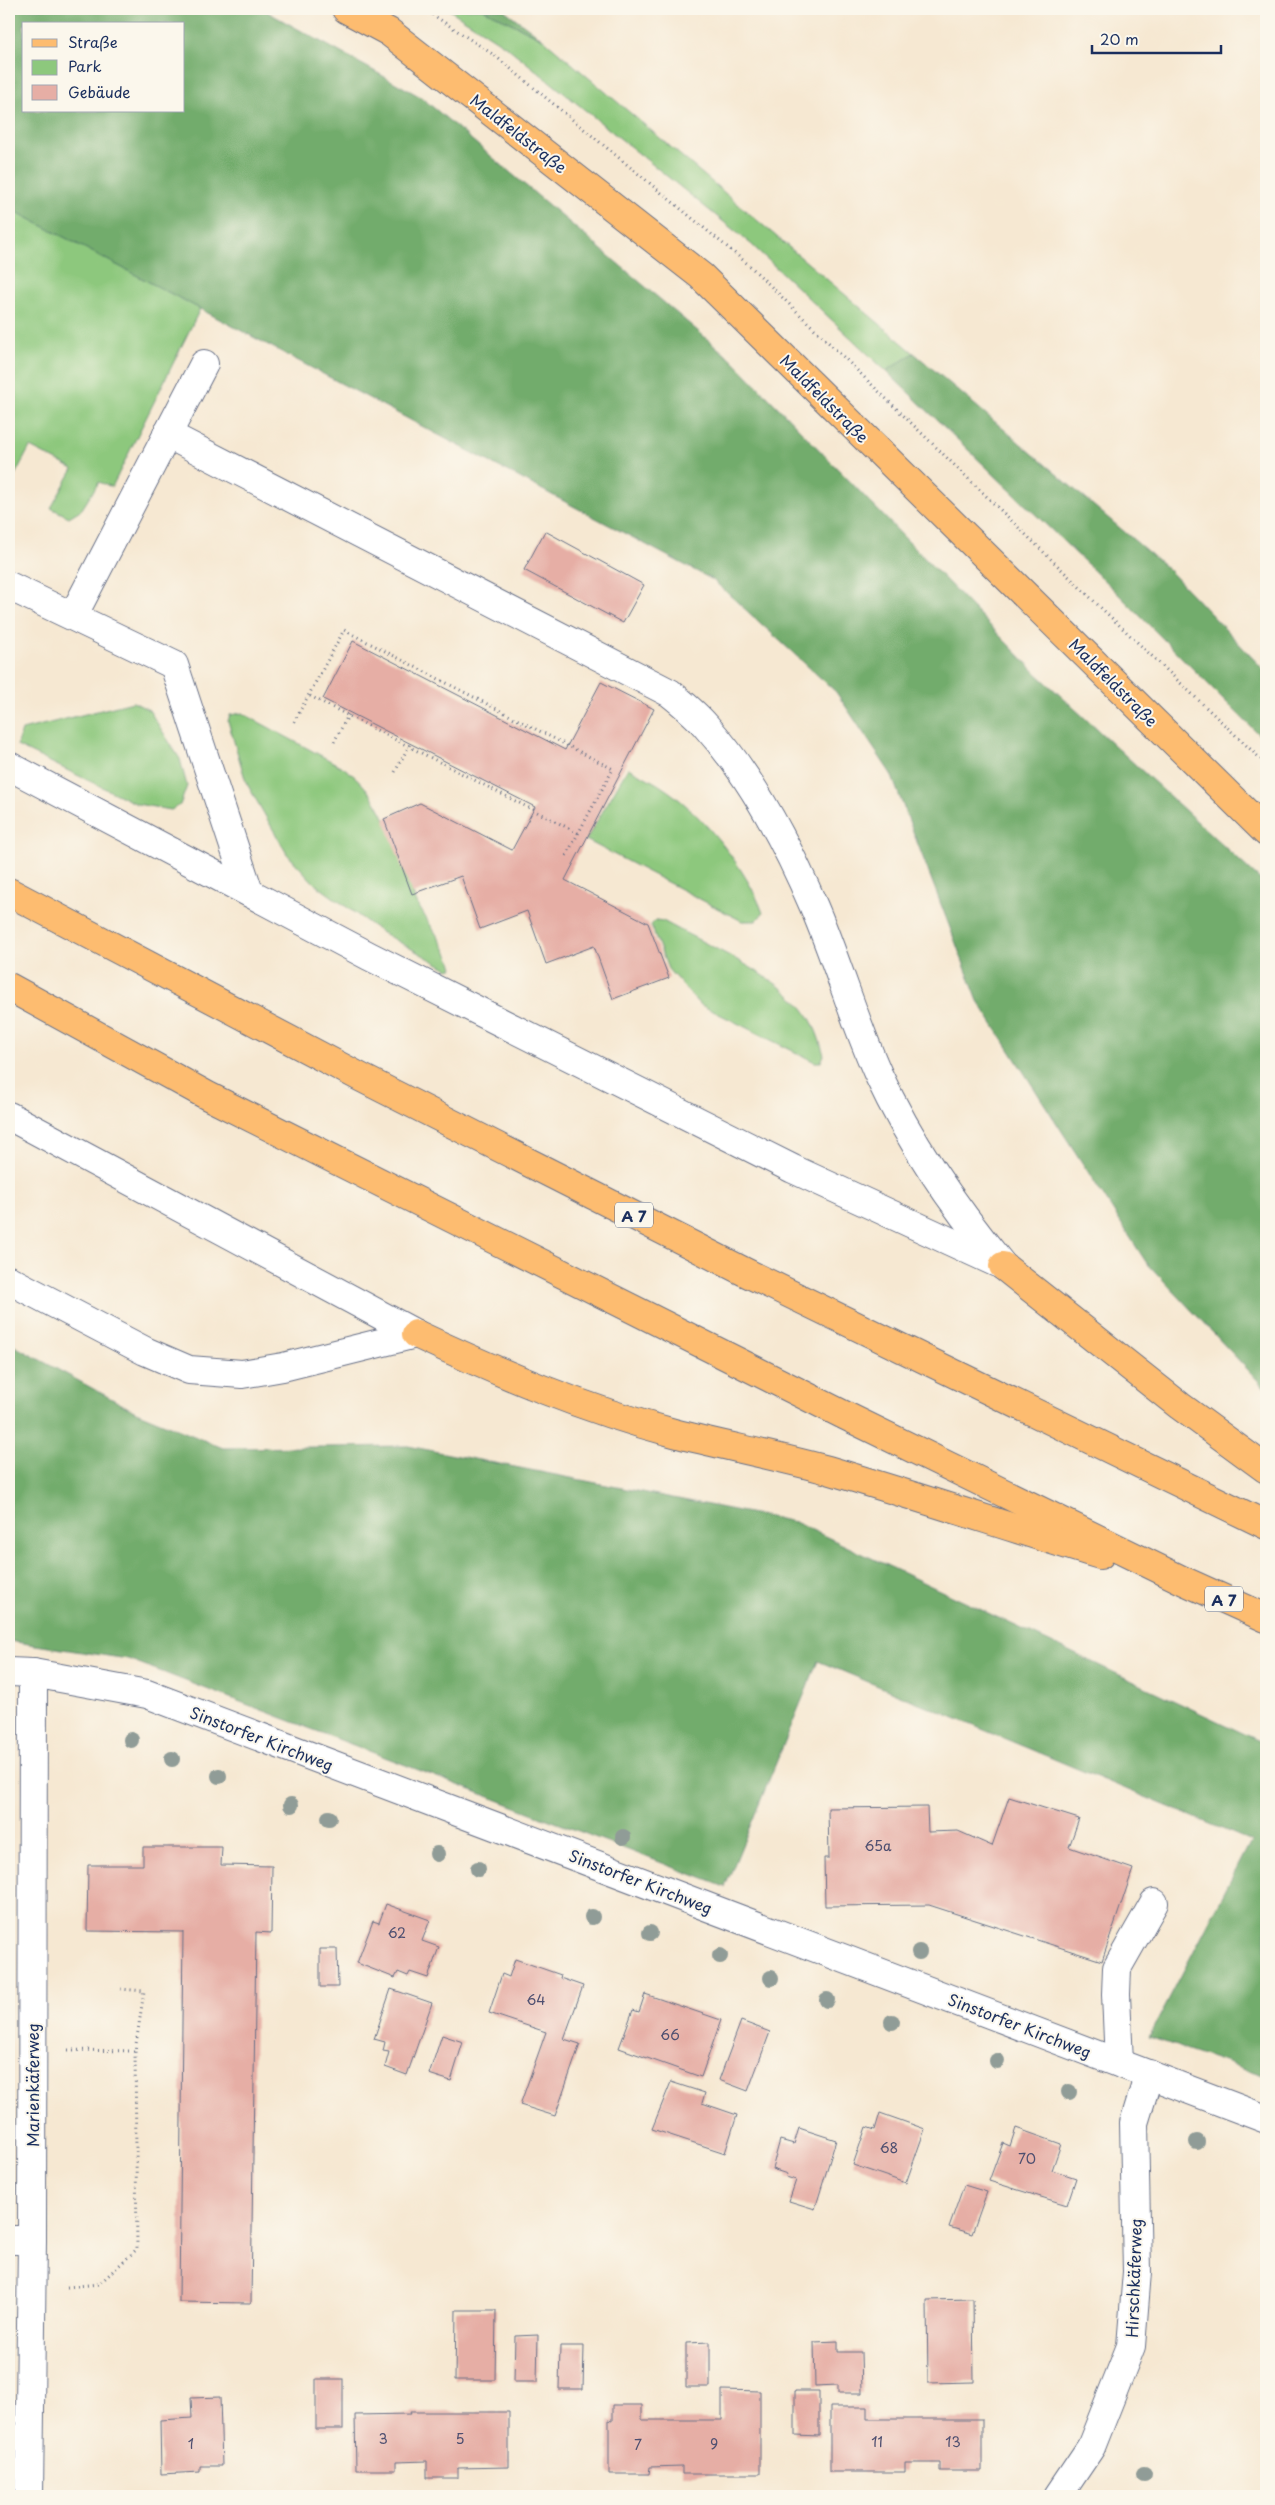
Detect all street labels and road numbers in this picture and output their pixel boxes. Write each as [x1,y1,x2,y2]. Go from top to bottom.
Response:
street label: Maldfeldstraße [466,88,572,178]
street label: Maldfeldstraße [775,348,875,448]
street label: Maldfeldstraße [1064,632,1164,732]
road number: A 7 [615,1202,653,1228]
road number: A 7 [1205,1586,1243,1612]
street label: Sinstorfer Kirchweg [187,1700,337,1776]
street label: Sinstorfer Kirchweg [566,1843,716,1919]
street label: Sinstorfer Kirchweg [945,1987,1095,2063]
street label: Marienkäferweg [20,2023,44,2147]
street label: Hirschkäferweg [1119,2218,1147,2338]

